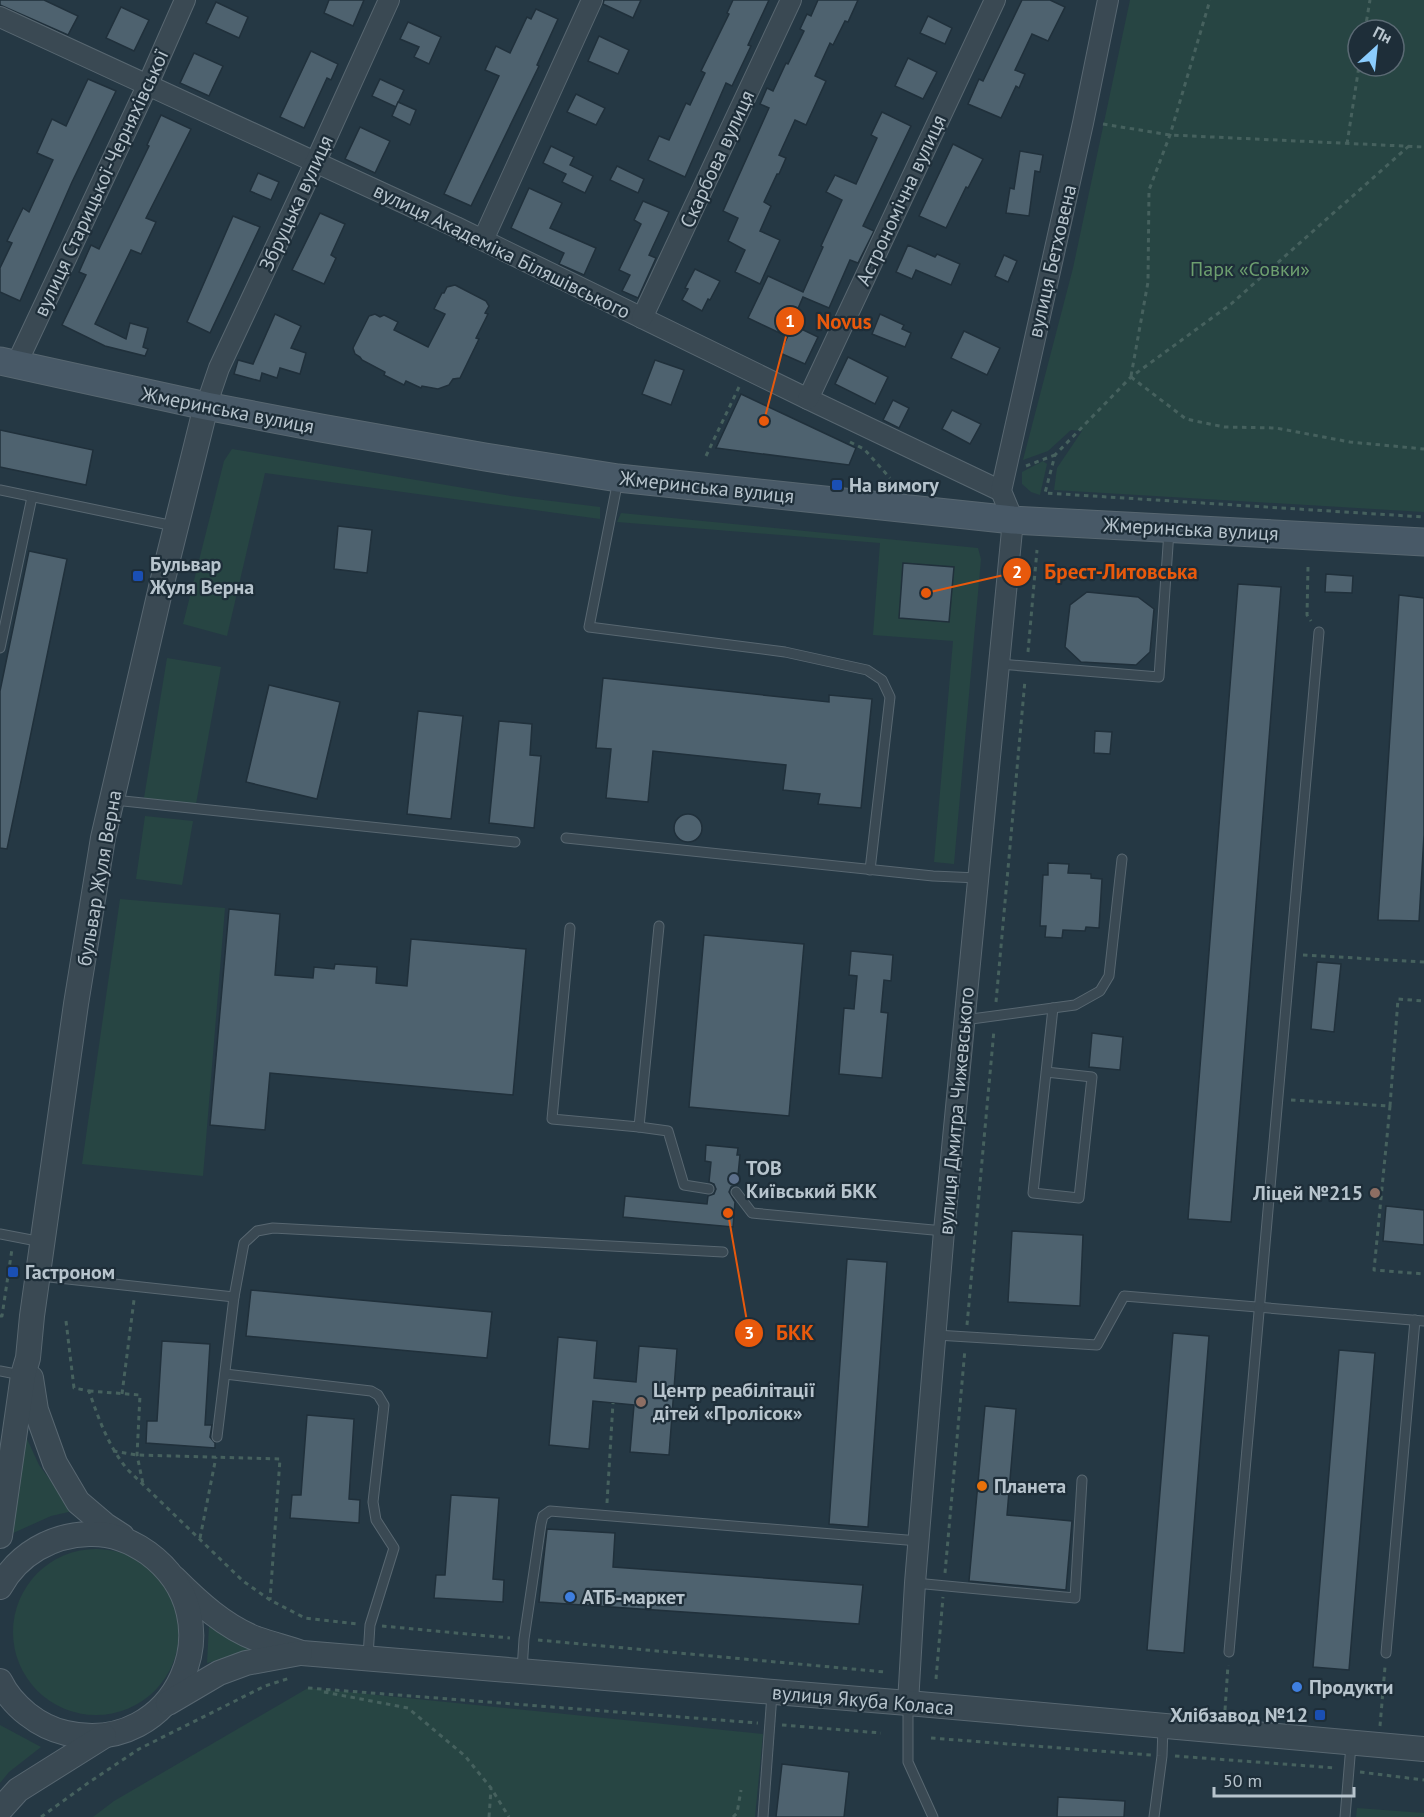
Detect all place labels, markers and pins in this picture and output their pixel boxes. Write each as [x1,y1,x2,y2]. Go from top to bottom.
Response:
callout: Novus [775,302,884,341]
place label: На вимогу [849,472,939,498]
marker: На вимогу [830,478,844,492]
place label: Бульвар Жуля Верна [149,551,254,600]
callout: Брест-Литовська [1002,552,1209,591]
marker: Бульвар Жуля Верна [131,569,145,583]
place label: ТОВ Київський БКК [746,1155,878,1204]
marker: ТОВ Київський БКК [727,1172,741,1186]
place label: Ліцей №215 [1252,1180,1363,1206]
marker: Ліцей №215 [1368,1186,1382,1200]
place label: Гастроном [25,1259,115,1285]
marker: Гастроном [6,1265,20,1279]
callout: БКК [734,1313,826,1352]
place label: Центр реабілітації дітей «Пролісок» [652,1377,815,1426]
marker: Центр реабілітації дітей «Пролісок» [634,1395,648,1409]
place label: Планета [994,1473,1066,1499]
marker: Планета [975,1479,989,1493]
place label: АТБ-маркет [582,1584,685,1610]
marker: АТБ-маркет [563,1590,577,1604]
place label: Продукти [1309,1674,1393,1700]
marker: Продукти [1290,1680,1304,1694]
place label: Хлібзавод №12 [1170,1702,1308,1728]
marker: Хлібзавод №12 [1313,1708,1327,1722]

